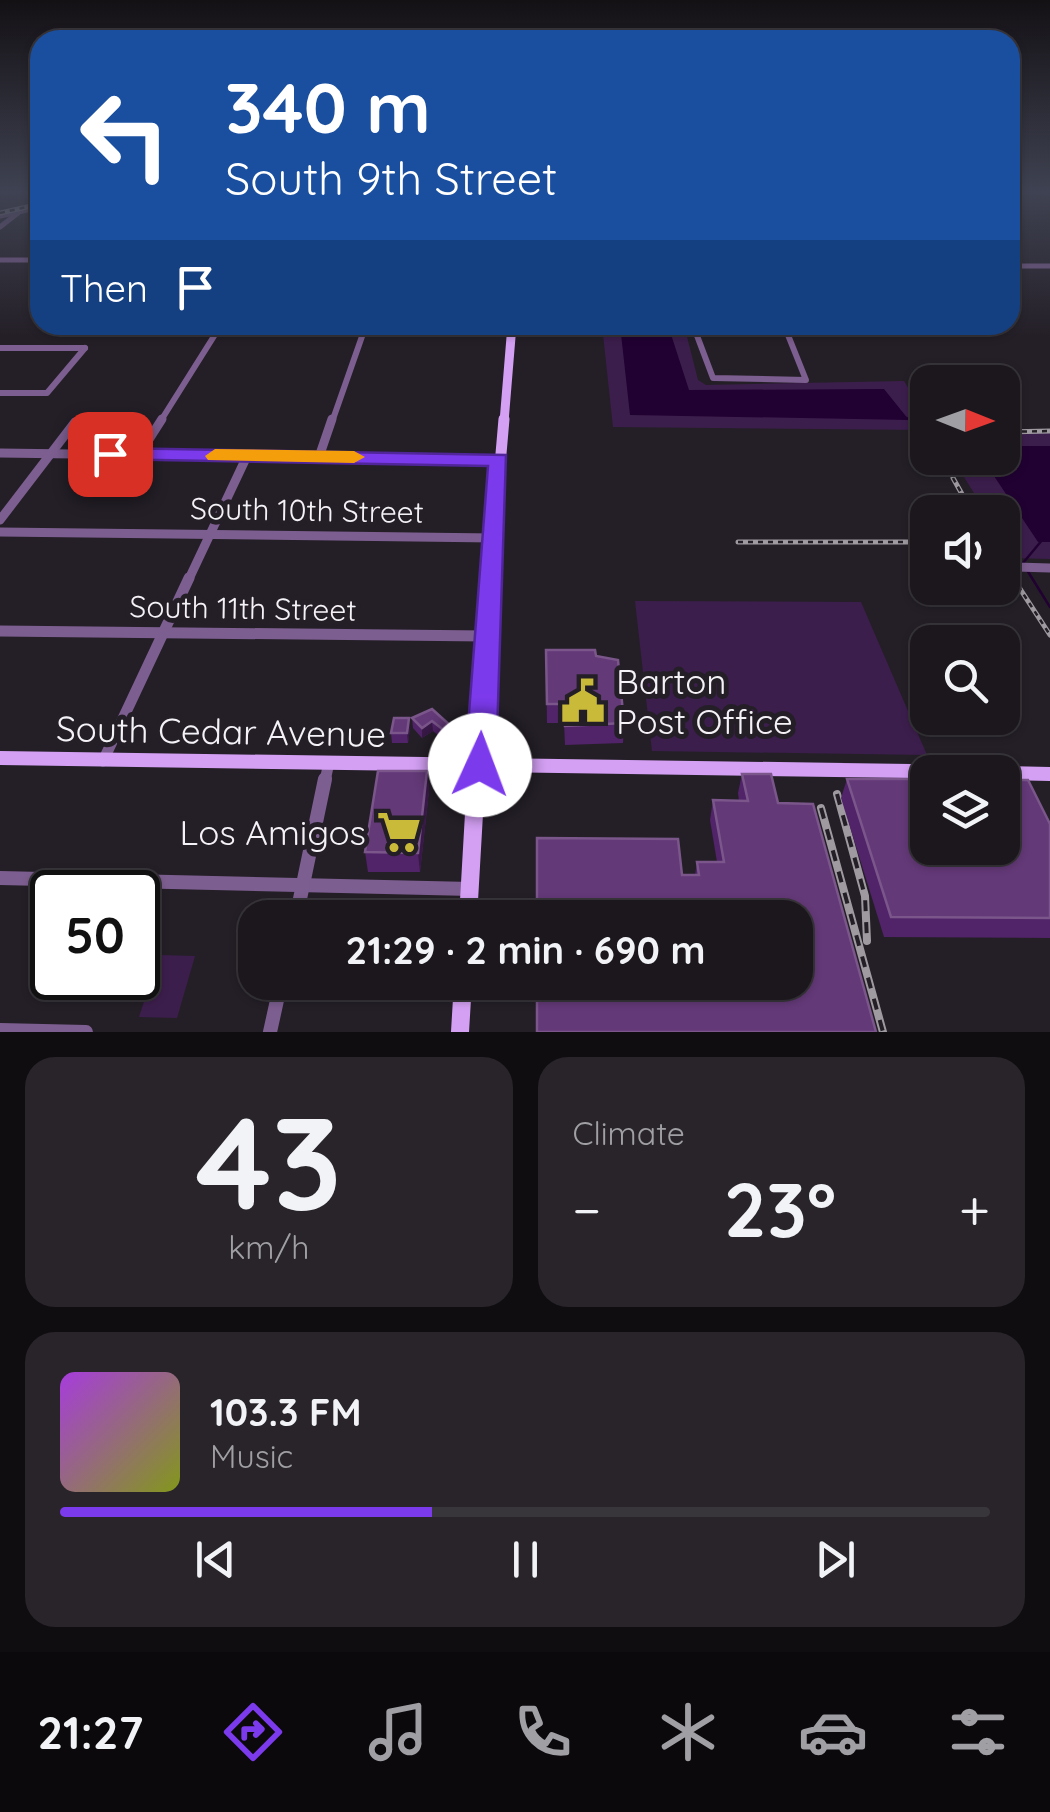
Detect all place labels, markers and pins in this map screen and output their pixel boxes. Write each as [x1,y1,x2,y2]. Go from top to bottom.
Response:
pin [68,412,153,497]
place label: Barton Post Office [616,659,793,743]
public building icon: Barton Post Office [559,677,607,725]
supermarket icon: Los Amigos [375,808,423,856]
place label: Los Amigos [180,810,366,854]

